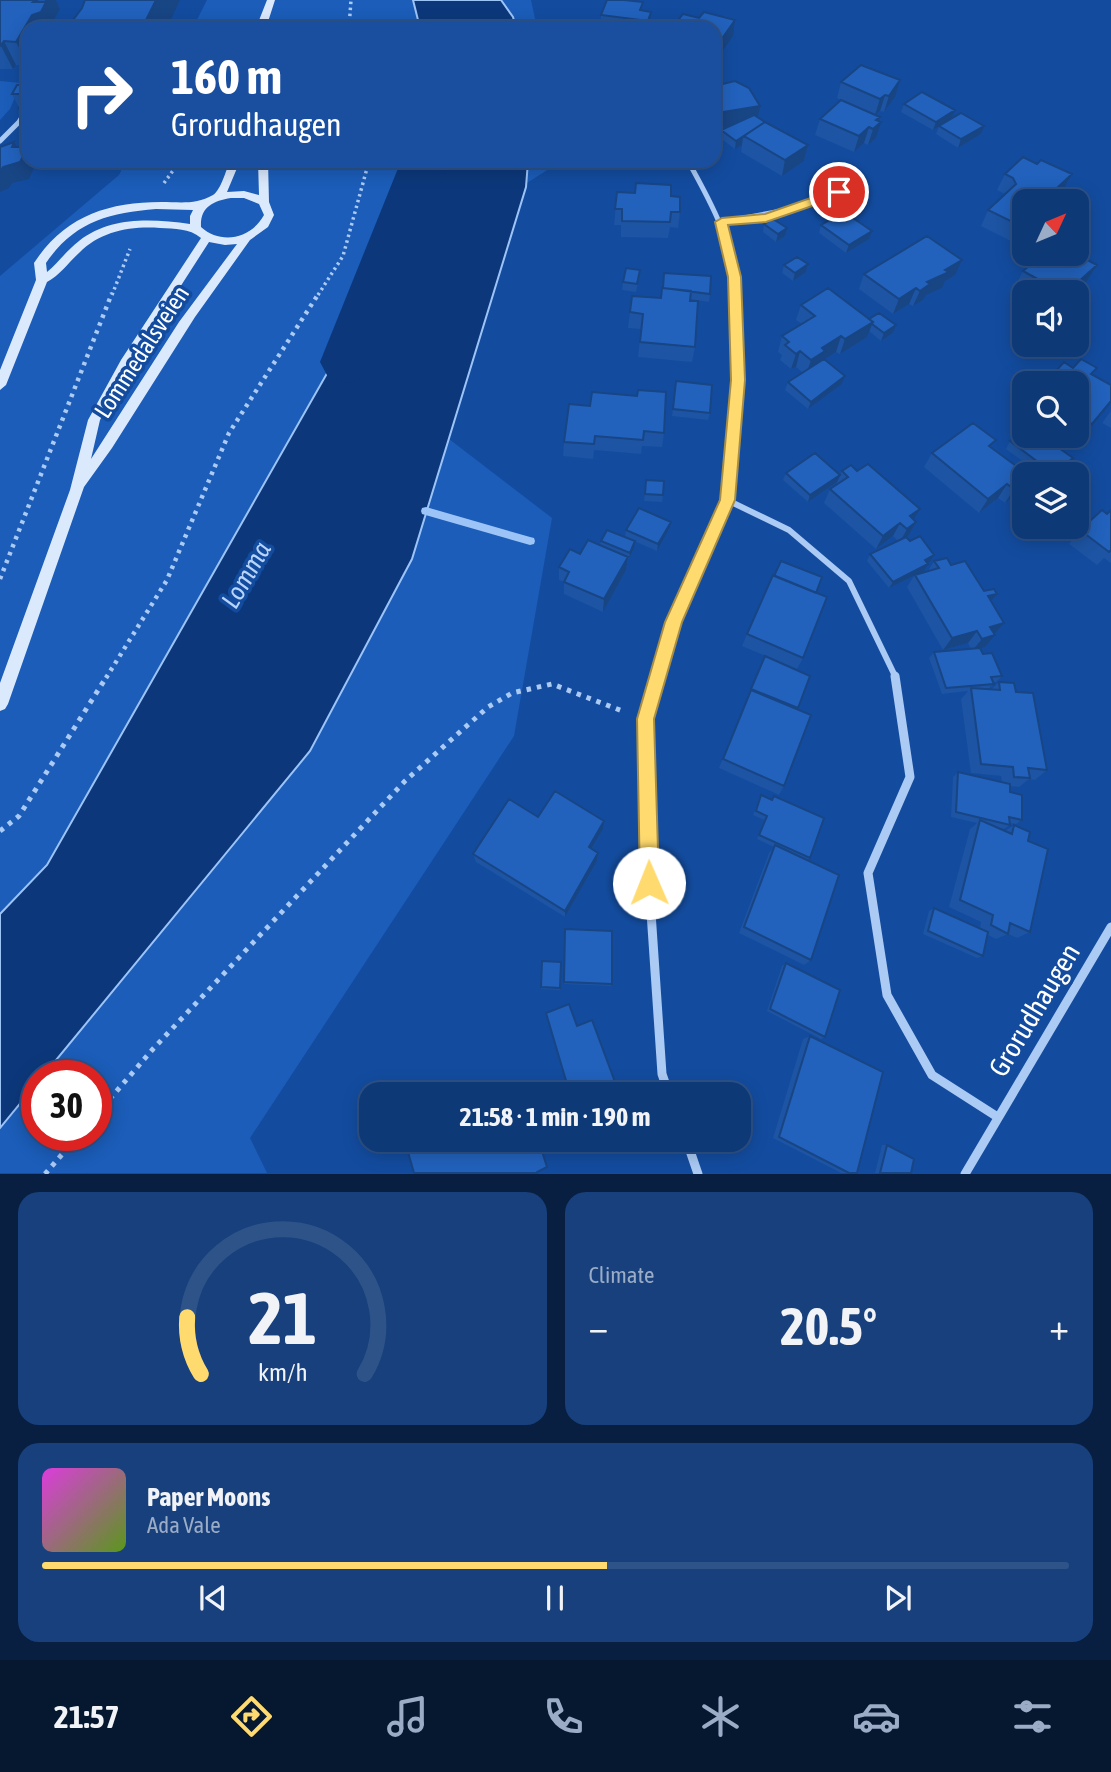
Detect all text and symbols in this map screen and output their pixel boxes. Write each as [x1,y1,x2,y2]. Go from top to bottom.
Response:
text: 160 m [171,48,282,104]
icon: right [56,49,147,140]
text: Grorudhaugen [171,106,342,143]
pin [809,162,869,222]
icon: arrive [820,173,858,211]
north arrow [1012,189,1088,266]
map controls [1012,189,1089,539]
button: sound [1012,280,1089,357]
street label: Lommedalsveien [89,281,194,423]
button: search [1012,371,1089,448]
button: layers [1012,462,1089,539]
water label: Lomma [215,536,277,614]
position arrow [612,846,686,920]
street label: Grorudhaugen [982,938,1086,1082]
speed limit sign: 30 [21,1060,112,1151]
text: 21:58 · 1 min · 190 m [460,1102,650,1132]
text: Climate [589,1262,654,1288]
text: 21 [248,1277,316,1360]
text: 20.5° [780,1296,877,1356]
text: − [589,1305,608,1348]
text: + [1049,1305,1069,1348]
text: km/h [257,1358,307,1386]
text: Paper Moons [147,1482,270,1512]
text: Ada Vale [147,1512,221,1538]
icon: previous [194,1579,232,1617]
icon: pause [536,1579,574,1617]
icon: next [879,1579,917,1617]
icon: directions [227,1692,276,1741]
icon: music [383,1692,432,1741]
icon: phone [539,1692,588,1741]
icon: climate [696,1692,745,1741]
icon: car [852,1692,901,1741]
icon: filters [1008,1692,1057,1741]
text: 21:57 [54,1698,120,1735]

